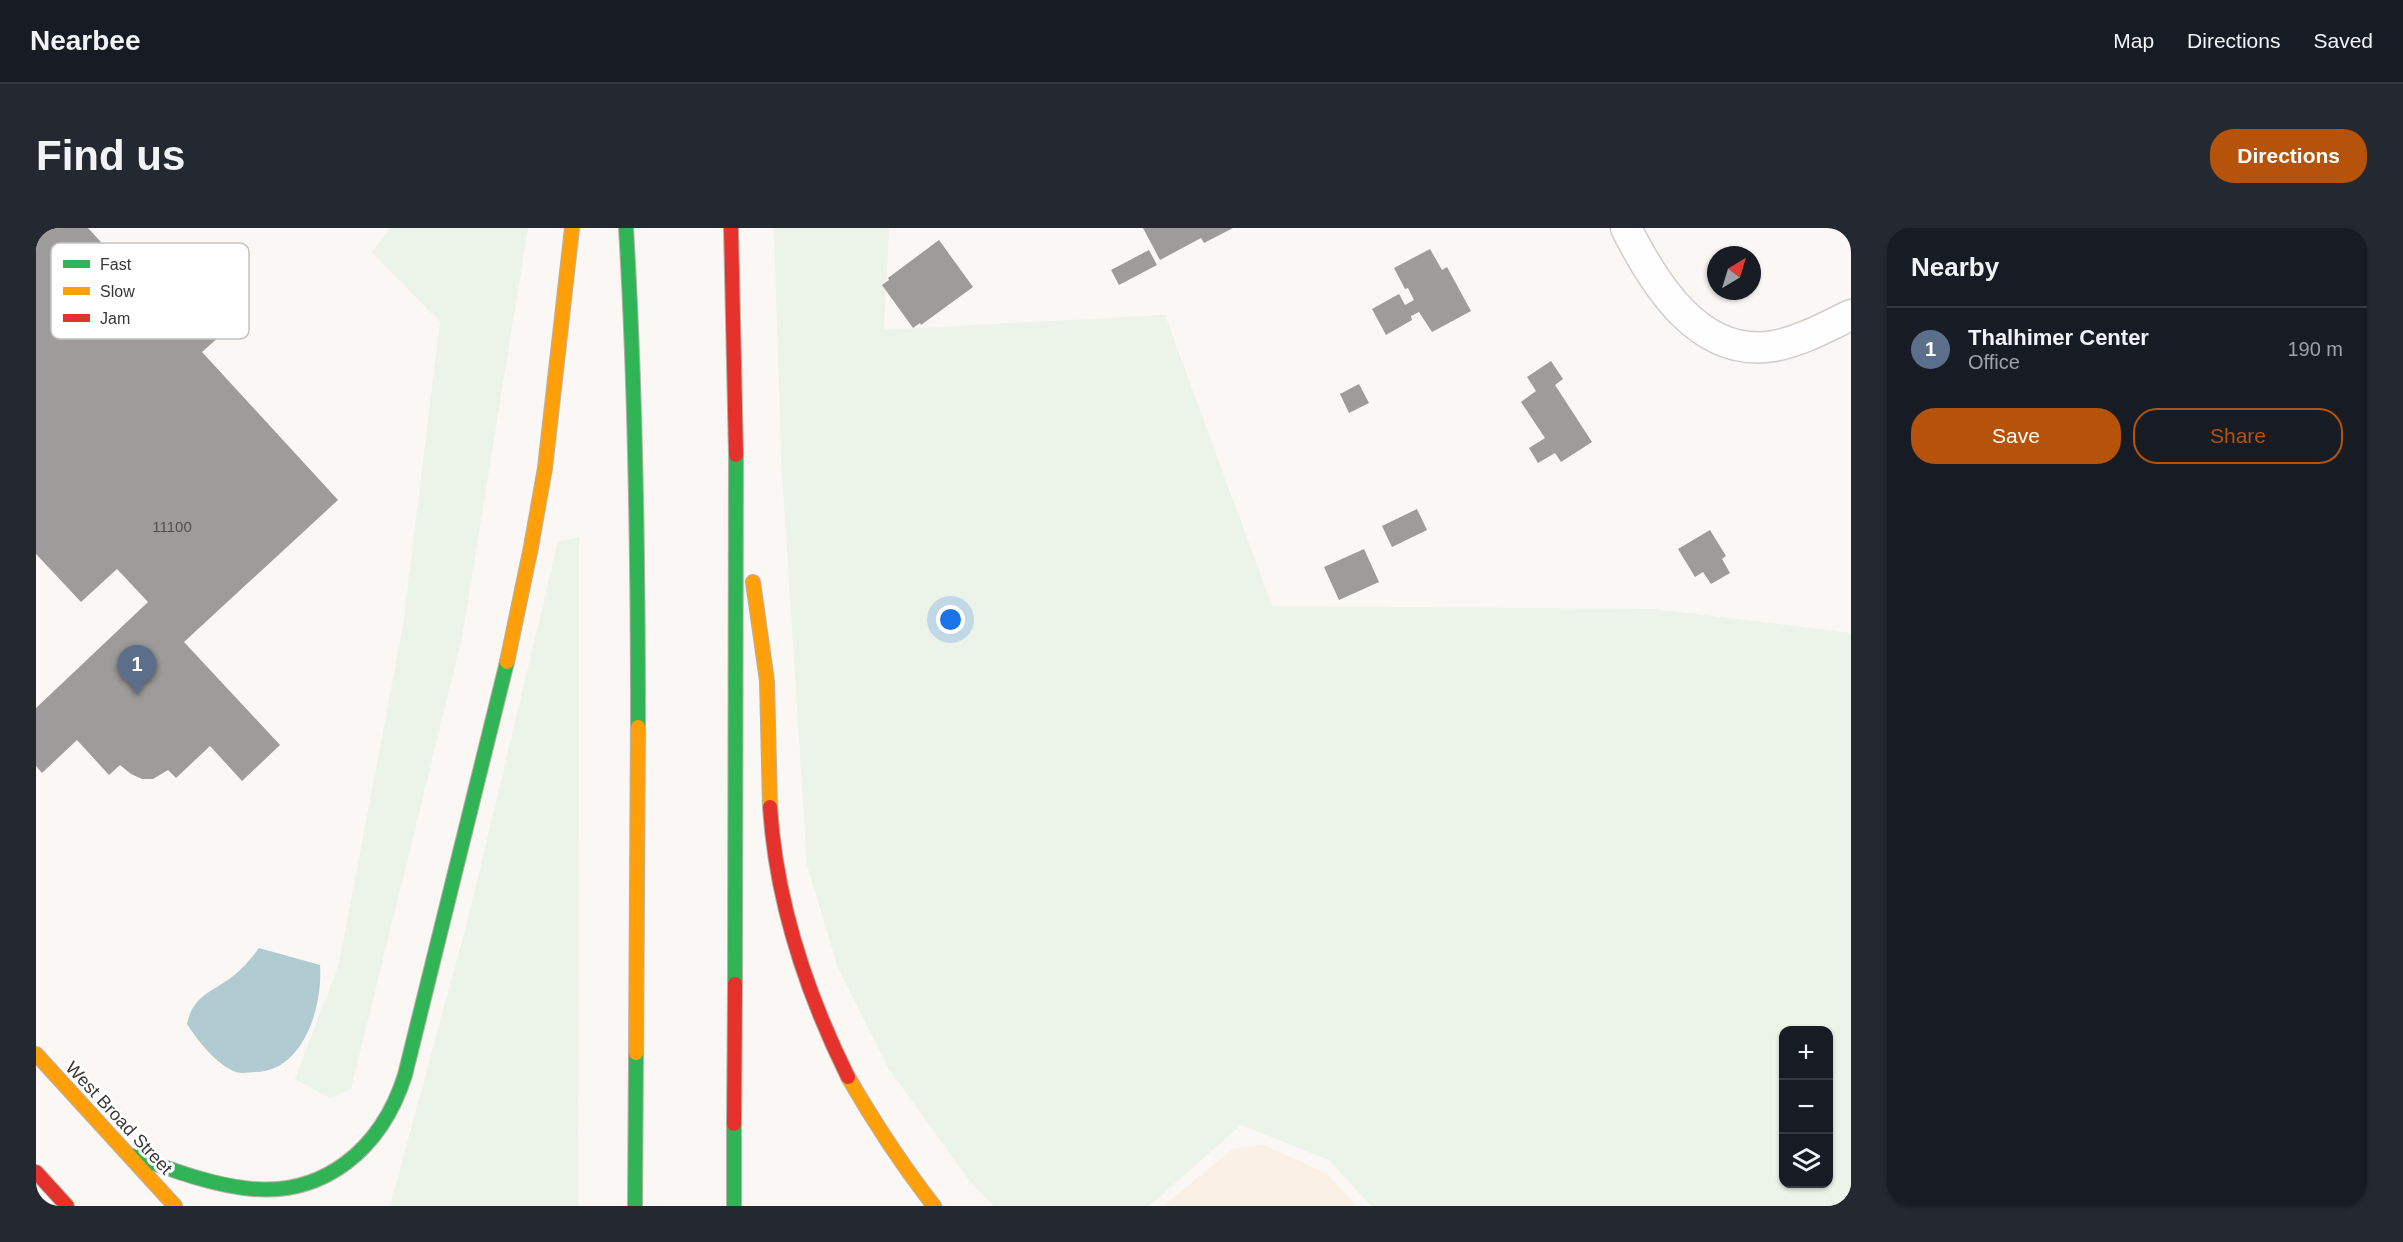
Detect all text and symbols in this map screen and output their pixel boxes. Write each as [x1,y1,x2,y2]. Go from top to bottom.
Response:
text: Nearbee [30,25,141,56]
text: Map [2113,29,2154,52]
text: Directions [2187,29,2280,52]
text: Saved [2313,29,2373,52]
button: Directions [2210,129,2367,183]
text: Find us [36,132,185,179]
legend [51,243,249,339]
north arrow [1707,246,1761,300]
text: Nearby [1911,252,1999,282]
text: Fast [100,256,132,273]
text: Slow [100,283,135,300]
text: Jam [100,310,130,327]
text: Thalhimer Center [1968,325,2149,350]
text: 1 [1925,338,1936,360]
text: 190 m [2287,338,2343,360]
text: Office [1968,351,2020,373]
button: Save [1911,408,2121,464]
button: Share [2133,408,2343,464]
house number: 11100 [152,518,192,535]
your location [936,605,965,634]
pin: 1 [118,646,156,695]
map controls [1779,1026,1833,1188]
button: + [1779,1026,1833,1080]
street label: West Broad Street [62,1058,176,1178]
button: − [1779,1080,1833,1134]
button: layers [1779,1134,1833,1188]

